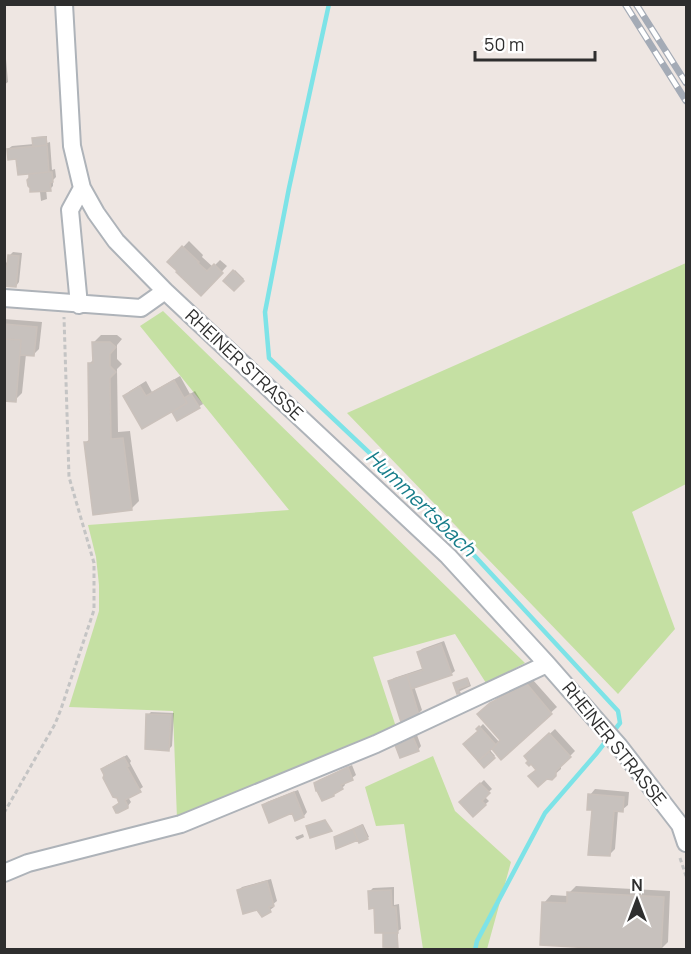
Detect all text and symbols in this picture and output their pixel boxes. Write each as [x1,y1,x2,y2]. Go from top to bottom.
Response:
scale bar [475,24,595,62]
text: 50 m [484,32,524,56]
street label: RHEINER STRASSE [181,303,309,425]
water label: Hummertsbach [361,443,483,563]
street label: RHEINER STRASSE [557,677,672,810]
north arrow [607,870,667,930]
text: N [631,874,643,896]

